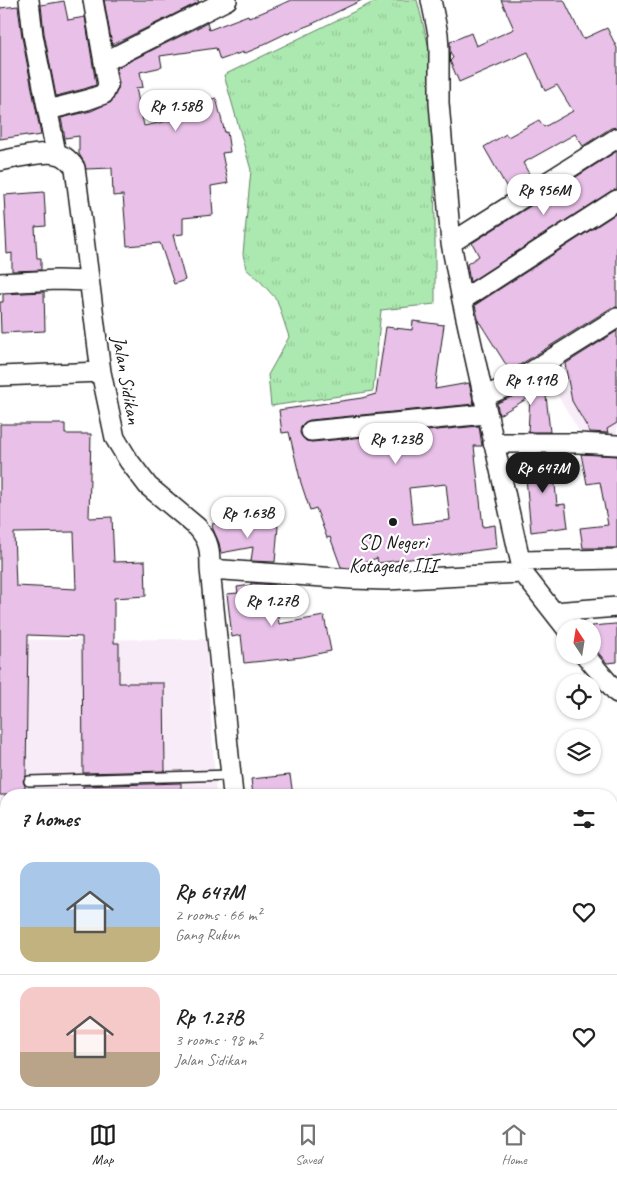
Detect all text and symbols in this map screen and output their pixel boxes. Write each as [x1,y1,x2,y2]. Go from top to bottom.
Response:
pin: Rp 1.58B [124,90,228,132]
text: Rp 1.58B [150,96,202,116]
pin: Rp 956M [498,174,590,216]
text: Rp 956M [518,180,570,200]
street label: Jalan Sidikan [106,333,147,427]
pin: Rp 1.91B [479,364,583,406]
text: Rp 1.91B [505,370,557,390]
pin: Rp 1.23B [344,422,448,465]
text: Rp 1.23B [370,429,422,449]
pin: Rp 647M [497,452,589,494]
text: Rp 647M [517,458,569,478]
pin: Rp 1.63B [196,496,300,539]
text: Rp 1.63B [222,503,274,523]
marker: SD Negeri Kotagede III [387,516,399,528]
place label: SD Negeri Kotagede III [349,530,441,578]
pin: Rp 1.27B [220,584,324,627]
text: Rp 1.27B [246,591,298,611]
north arrow [556,619,601,664]
map controls [556,619,601,774]
button: locate [556,674,601,719]
button: layers [556,729,601,774]
icon: filters [570,805,598,833]
text: 7 homes [20,806,79,832]
text: Rp 647M [175,879,244,905]
icon: home [60,882,120,942]
icon: heart [570,898,598,926]
text: 2 rooms · 66 m² [175,905,261,925]
text: Gang Rukun [175,925,239,945]
text: Rp 1.27B [175,1004,243,1030]
icon: home [60,1007,120,1067]
icon: heart [570,1023,598,1051]
text: 3 rooms · 98 m² [175,1030,261,1050]
text: Jalan Sidikan [175,1050,246,1070]
tab: Map [89,1121,117,1168]
tab: Saved [294,1121,322,1168]
tab: Home [500,1121,528,1168]

